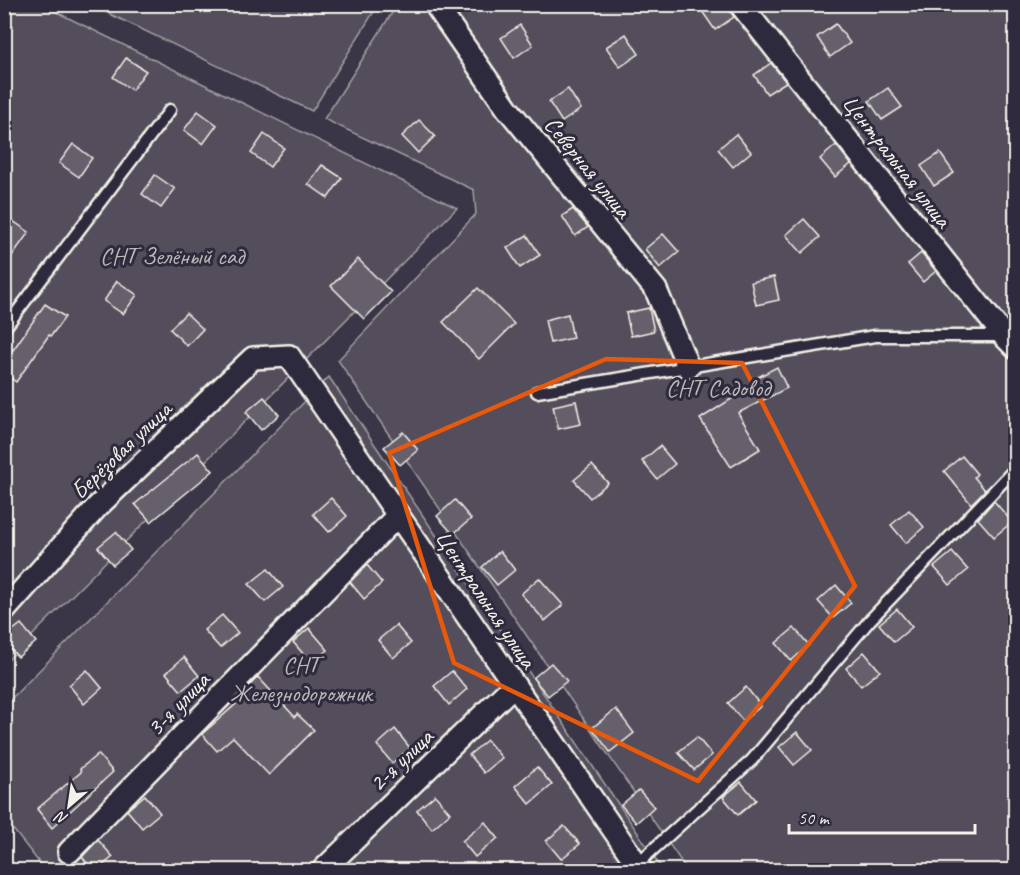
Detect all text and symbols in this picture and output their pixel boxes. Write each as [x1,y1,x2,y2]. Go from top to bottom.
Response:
street label: Центральная улица [836,88,959,235]
street label: Северная улица [538,110,639,225]
park label: СНТ Зелёный сад [100,241,246,271]
park label: СНТ Садовод [666,373,773,403]
street label: Берёзовая улица [64,393,180,506]
street label: Центральная улица [429,524,544,675]
park label: СНТ Железнодорожник [230,650,374,708]
street label: 3-я улица [140,664,217,742]
street label: 2-я улица [363,721,441,798]
north arrow [39,776,99,836]
scale bar [789,797,975,835]
text: N [50,806,71,829]
text: 50 m [798,807,831,829]

